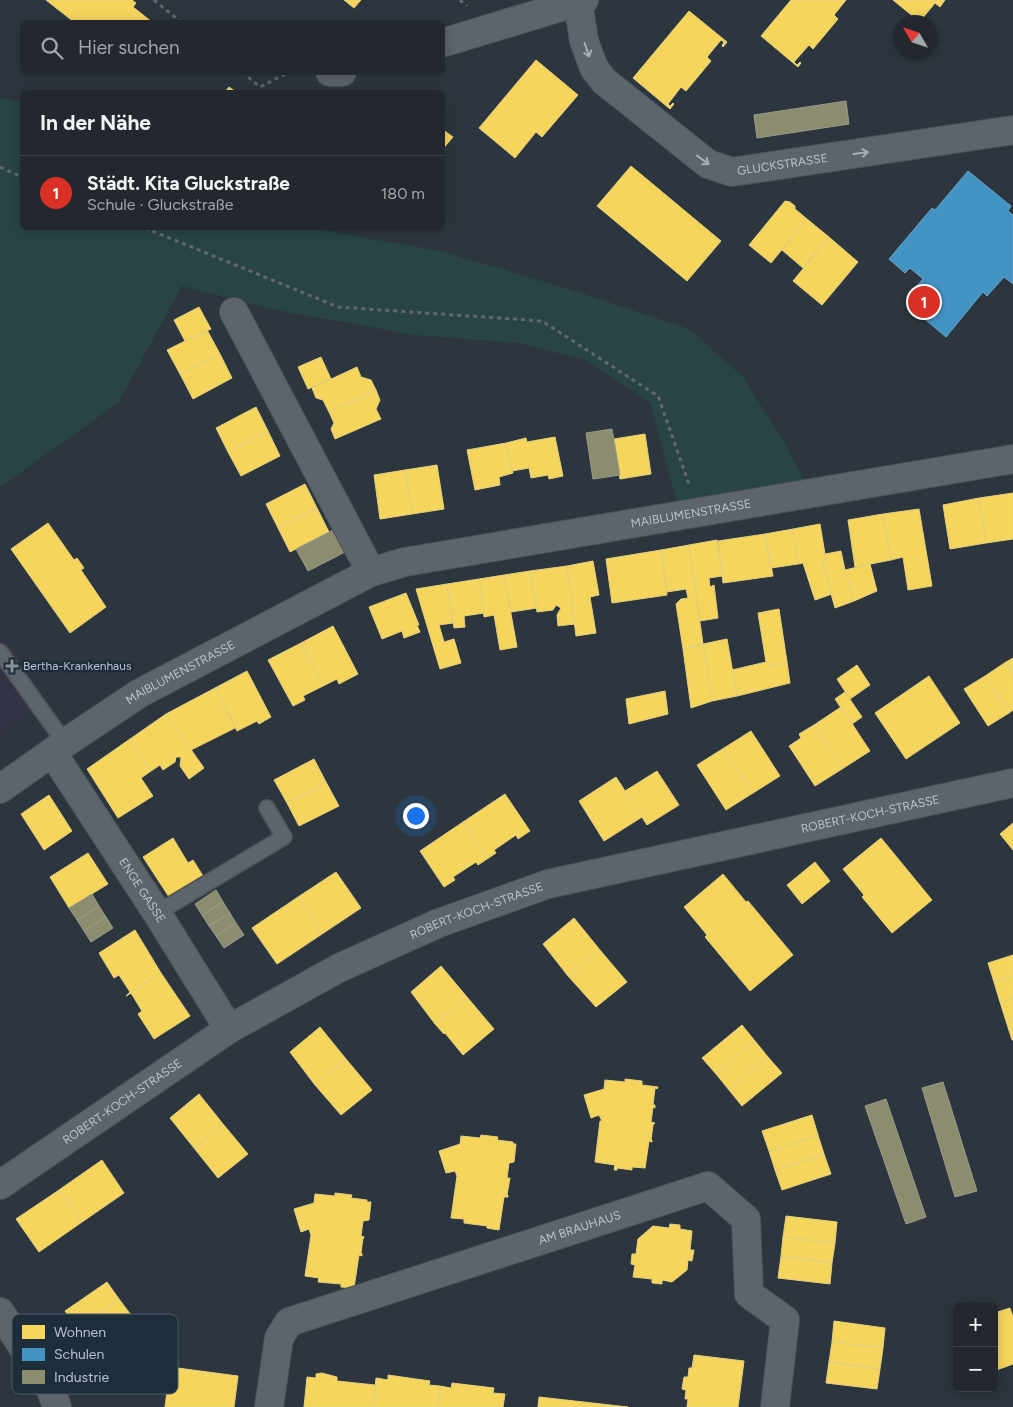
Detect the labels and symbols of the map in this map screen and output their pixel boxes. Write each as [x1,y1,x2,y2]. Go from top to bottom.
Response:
north arrow [893,15,938,60]
one-way arrow [583,42,592,57]
one-way arrow [853,147,869,157]
street label: GLUCKSTRASSE [736,151,829,178]
one-way arrow [696,155,710,165]
pin: 1 [908,283,940,321]
street label: MAIBLUMENSTRASSE [630,496,752,531]
street label: MAIBLUMENSTRASSE [123,638,237,707]
marker: Bertha-Krankenhaus [5,659,19,673]
place label: Bertha-Krankenhaus [23,659,132,673]
street label: ROBERT-KOCH-STRASSE [800,792,941,836]
your location [403,803,429,829]
street label: ENGE GASSE [116,855,168,925]
street label: ROBERT-KOCH-STRASSE [408,879,545,942]
street label: ROBERT-KOCH-STRASSE [60,1056,185,1147]
street label: AM BRAUHAUS [537,1208,622,1248]
legend [12,1314,178,1394]
text: Wohnen [54,1324,106,1341]
text: Schulen [54,1346,105,1363]
text: Industrie [54,1369,109,1386]

